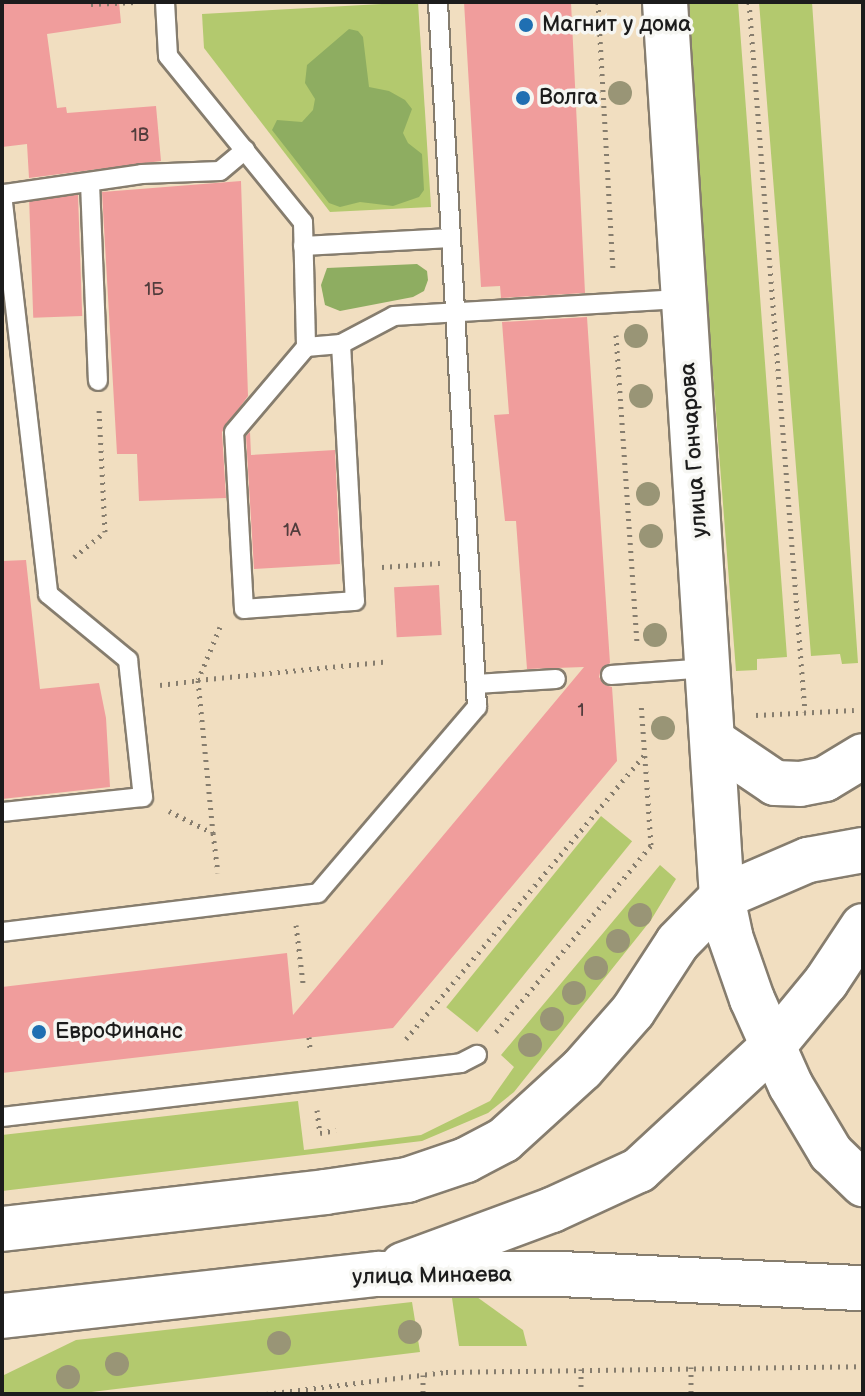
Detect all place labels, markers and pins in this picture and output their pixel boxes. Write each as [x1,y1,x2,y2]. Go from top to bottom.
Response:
place label: Магнит у дома [542,12,691,38]
marker: Магнит у дома [517,16,535,34]
place label: Волга [539,85,598,111]
marker: Волга [514,89,532,107]
place label: ЕвроФинанс [55,1019,183,1045]
marker: ЕвроФинанс [30,1023,48,1041]

